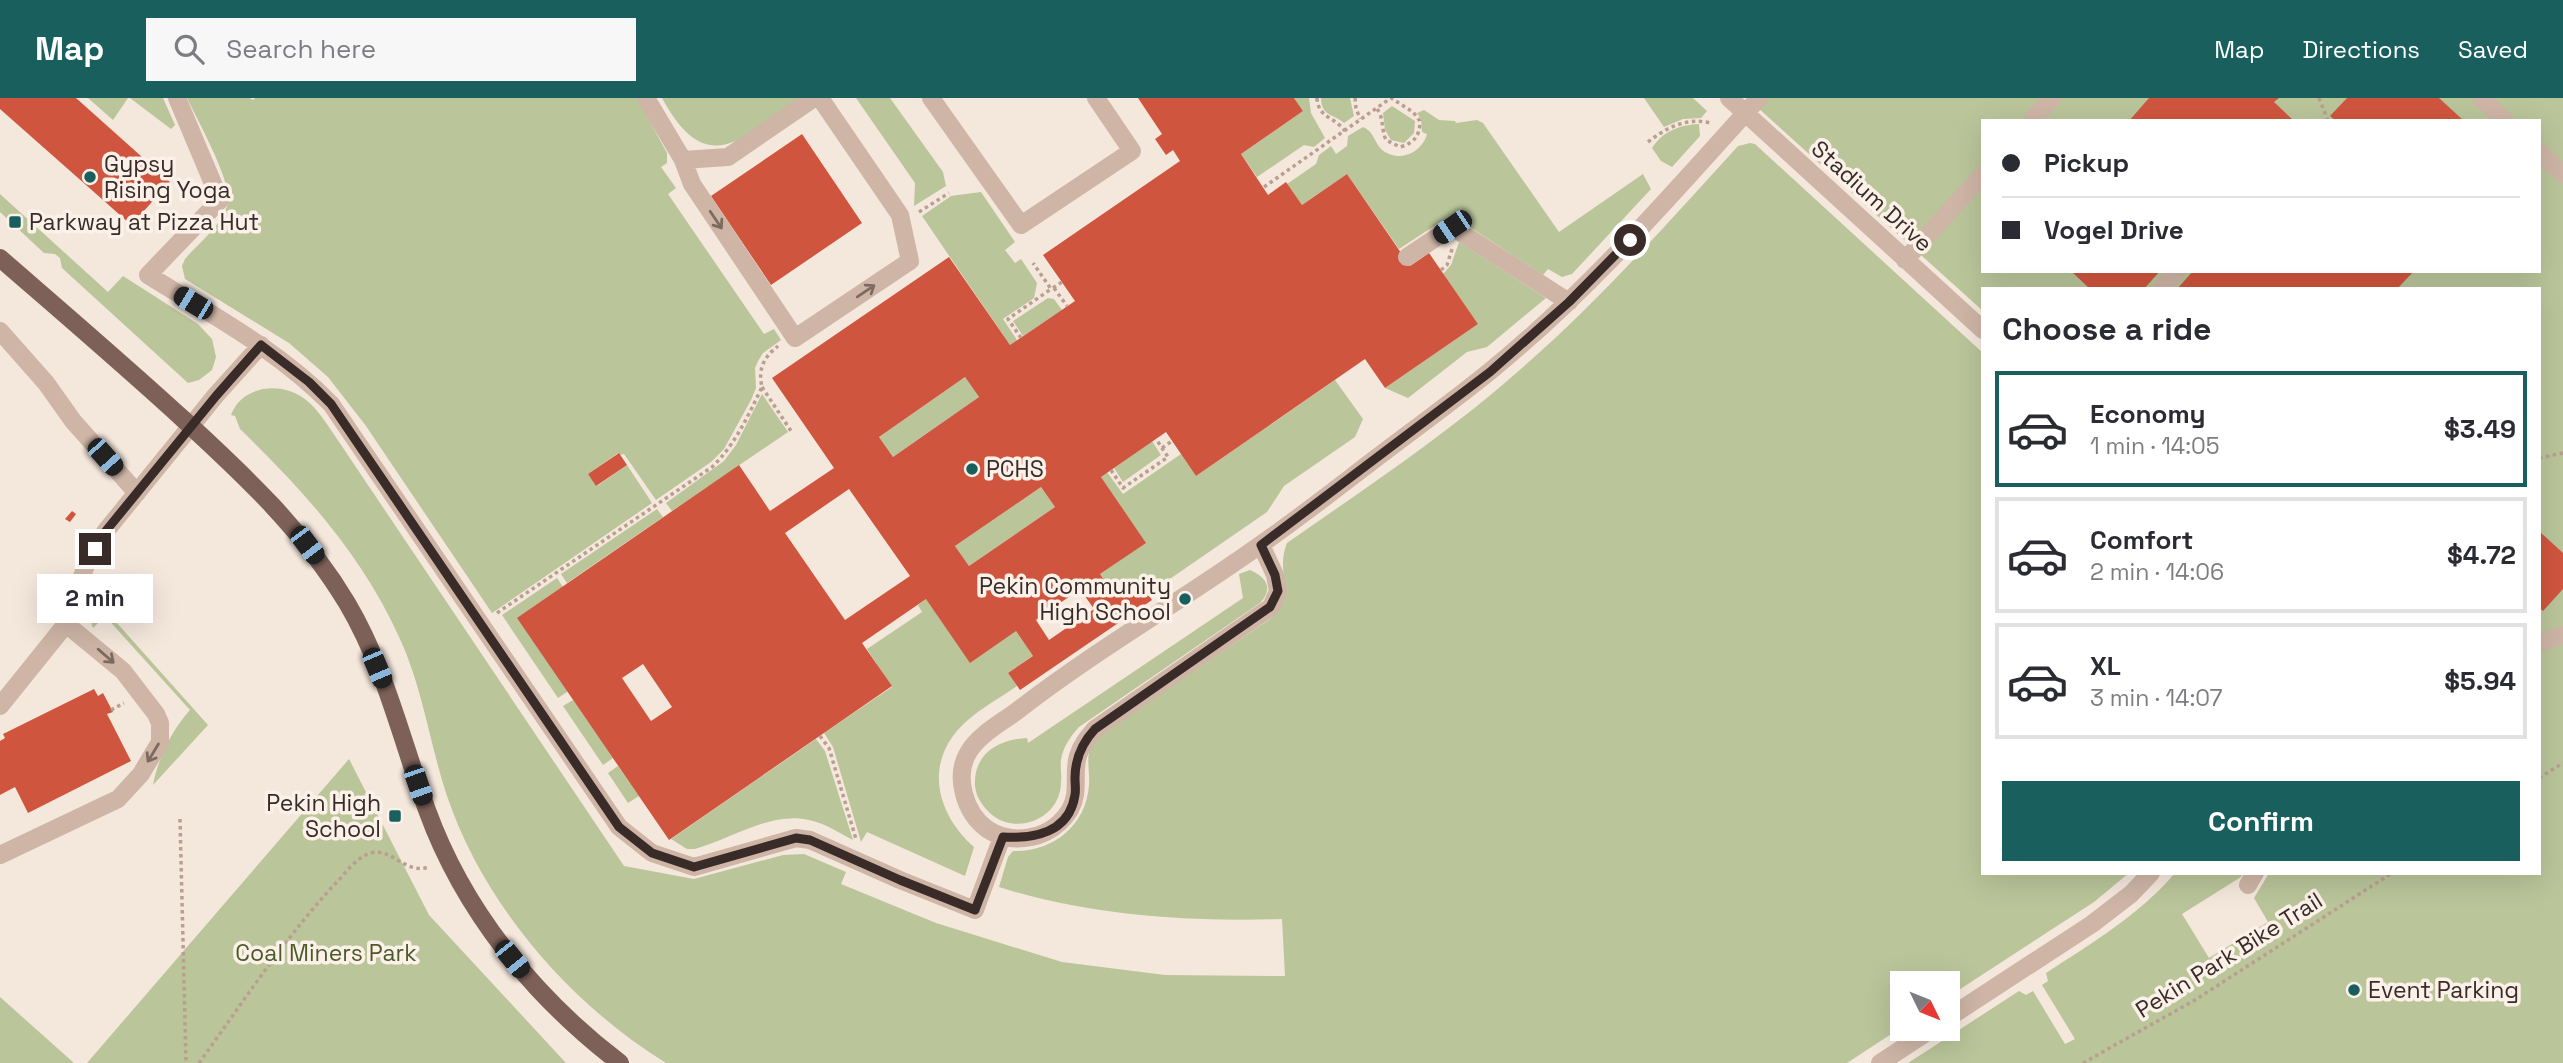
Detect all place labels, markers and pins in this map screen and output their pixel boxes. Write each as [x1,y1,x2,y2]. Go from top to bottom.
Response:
place label: Gypsy Rising Yoga [104,149,231,205]
marker: Gypsy Rising Yoga [82,169,98,185]
place label: Parkway at Pizza Hut [29,207,259,237]
marker: Parkway at Pizza Hut [7,214,23,230]
place label: PCHS [986,454,1044,484]
marker: PCHS [964,461,980,477]
place label: Pekin Community High School [979,571,1171,627]
marker: Pekin Community High School [1177,591,1193,607]
place label: Pekin High School [266,788,381,844]
marker: Pekin High School [387,808,403,824]
place label: Event Parking [2368,975,2519,1005]
marker: Event Parking [2346,982,2362,998]

